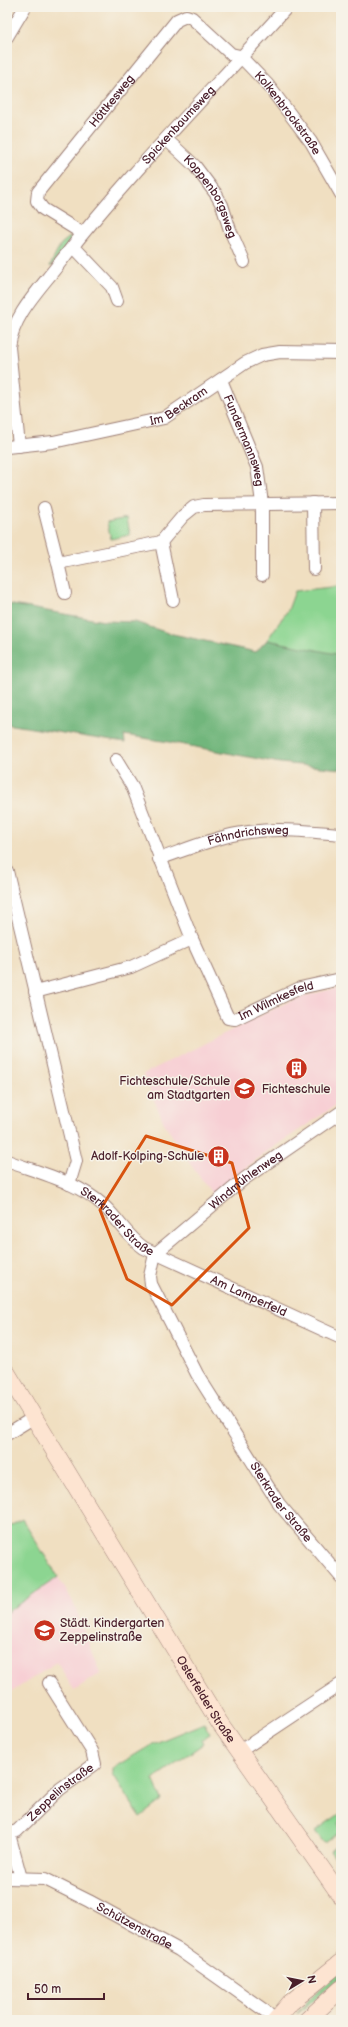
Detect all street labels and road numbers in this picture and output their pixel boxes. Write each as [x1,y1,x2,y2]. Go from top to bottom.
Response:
street label: Kolkenbrockstraße [251,68,324,158]
street label: Höttkesweg [86,72,138,131]
street label: Spickenbaumsweg [139,83,219,168]
street label: Koppenborgsweg [180,152,240,241]
street label: Im Beckram [148,384,211,429]
street label: Fundermannsweg [220,393,267,487]
street label: Fähndrichsweg [206,823,289,849]
street label: Im Wilmkesfeld [236,978,315,1024]
street label: Windmühlenweg [206,1148,286,1213]
street label: Sterkrader Straße [77,1184,156,1259]
street label: Am Lamperfeld [208,1272,289,1320]
street label: Sterkrader Straße [246,1459,315,1545]
street label: Osterfelder Straße [173,1653,238,1746]
street label: Zeppelinstraße [24,1760,97,1825]
street label: Schützenstraße [94,1899,175,1953]

